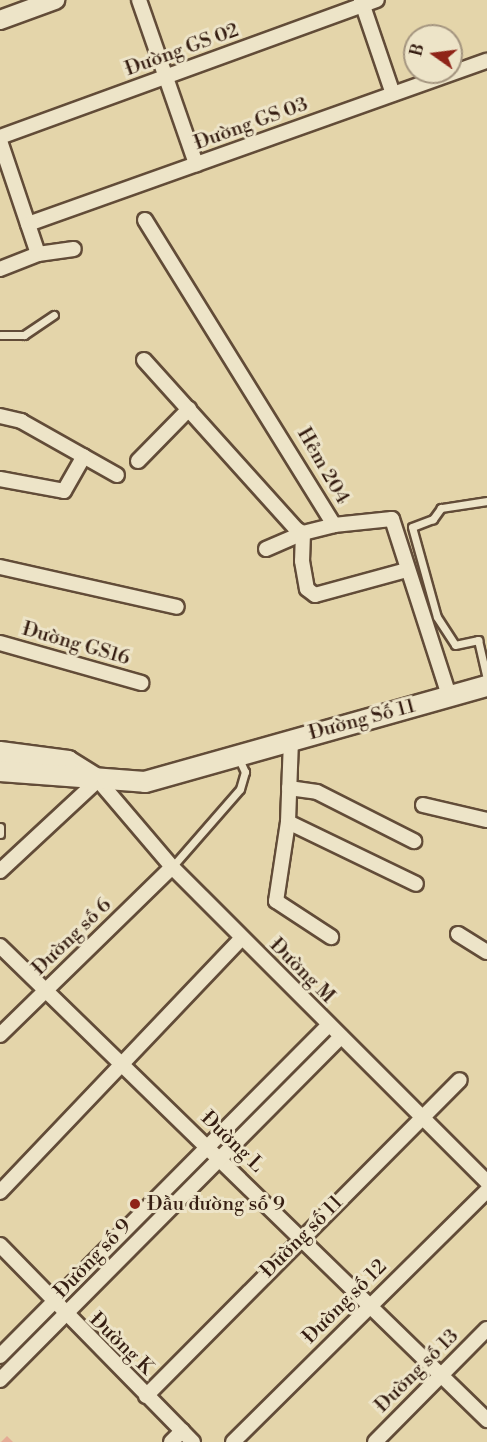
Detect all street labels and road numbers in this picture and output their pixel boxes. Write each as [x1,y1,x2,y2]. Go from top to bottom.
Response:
street label: Đường GS 02 [122,18,242,82]
street label: Đường GS 03 [191,92,311,156]
street label: Hẻm 204 [292,423,354,509]
street label: Đường GS16 [19,617,133,671]
street label: Đường Số 11 [306,694,418,746]
street label: Đường số 6 [27,893,117,981]
street label: Đường M [264,933,340,1009]
street label: Đường L [196,1106,268,1178]
street label: Đường số 11 [256,1191,348,1283]
street label: Đường số 9 [49,1214,137,1304]
street label: Đường số 12 [298,1255,392,1349]
street label: Đường K [84,1308,158,1380]
street label: Đường số 13 [370,1324,464,1418]

